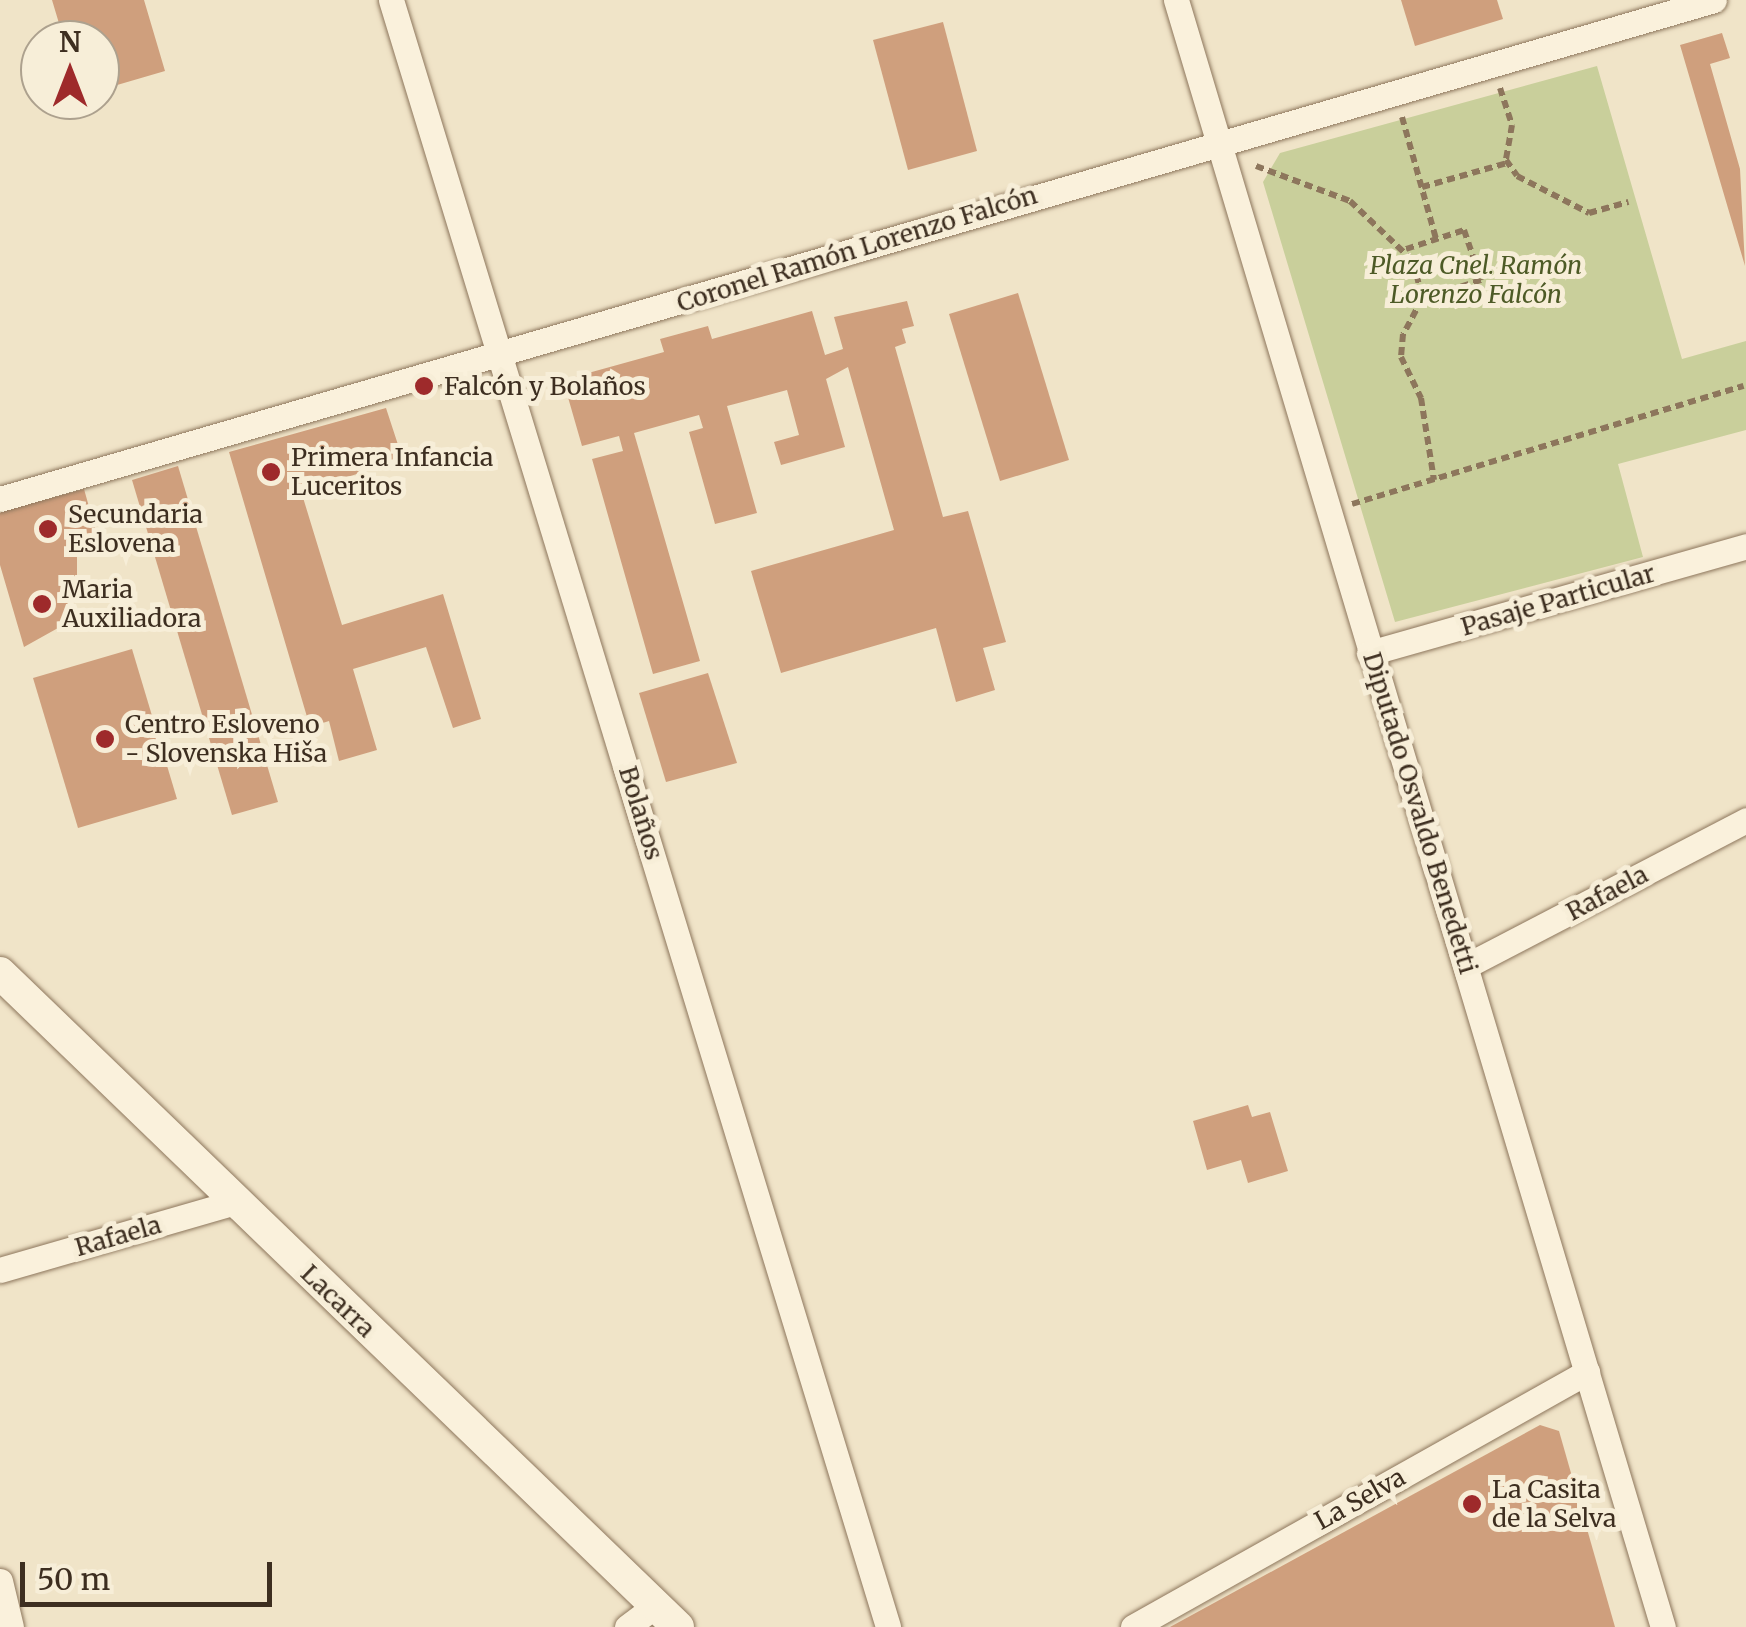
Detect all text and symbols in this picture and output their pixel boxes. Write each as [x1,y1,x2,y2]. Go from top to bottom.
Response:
north arrow [20,20,120,120]
text: N [59,24,81,60]
street label: Coronel Ramón Lorenzo Falcón [673,180,1041,318]
park label: Plaza Cnel. Ramón Lorenzo Falcón [1370,251,1582,310]
place label: Falcón y Bolaños [444,371,646,401]
marker: Falcón y Bolaños [413,375,435,397]
place label: Primera Infancia Luceritos [291,443,493,502]
marker: Primera Infancia Luceritos [260,461,282,483]
place label: Secundaria Eslovena [68,500,203,559]
marker: Secundaria Eslovena [37,518,59,540]
street label: Pasaje Particular [1457,558,1659,642]
place label: Maria Auxiliadora [62,575,201,634]
marker: Maria Auxiliadora [31,593,53,615]
street label: Diputado Osvaldo Benedetti [1357,649,1483,977]
place label: Centro Esloveno - Slovenska Hiša [125,710,327,769]
marker: Centro Esloveno - Slovenska Hiša [94,728,116,750]
street label: Bolaños [613,763,669,863]
street label: Rafaela [1561,859,1653,927]
street label: Rafaela [71,1209,165,1263]
street label: Lacarra [295,1258,381,1344]
street label: La Selva [1310,1462,1410,1536]
place label: La Casita de la Selva [1492,1475,1616,1534]
marker: La Casita de la Selva [1461,1493,1483,1515]
scale bar [25,1542,278,1604]
text: 50 m [37,1560,110,1598]

